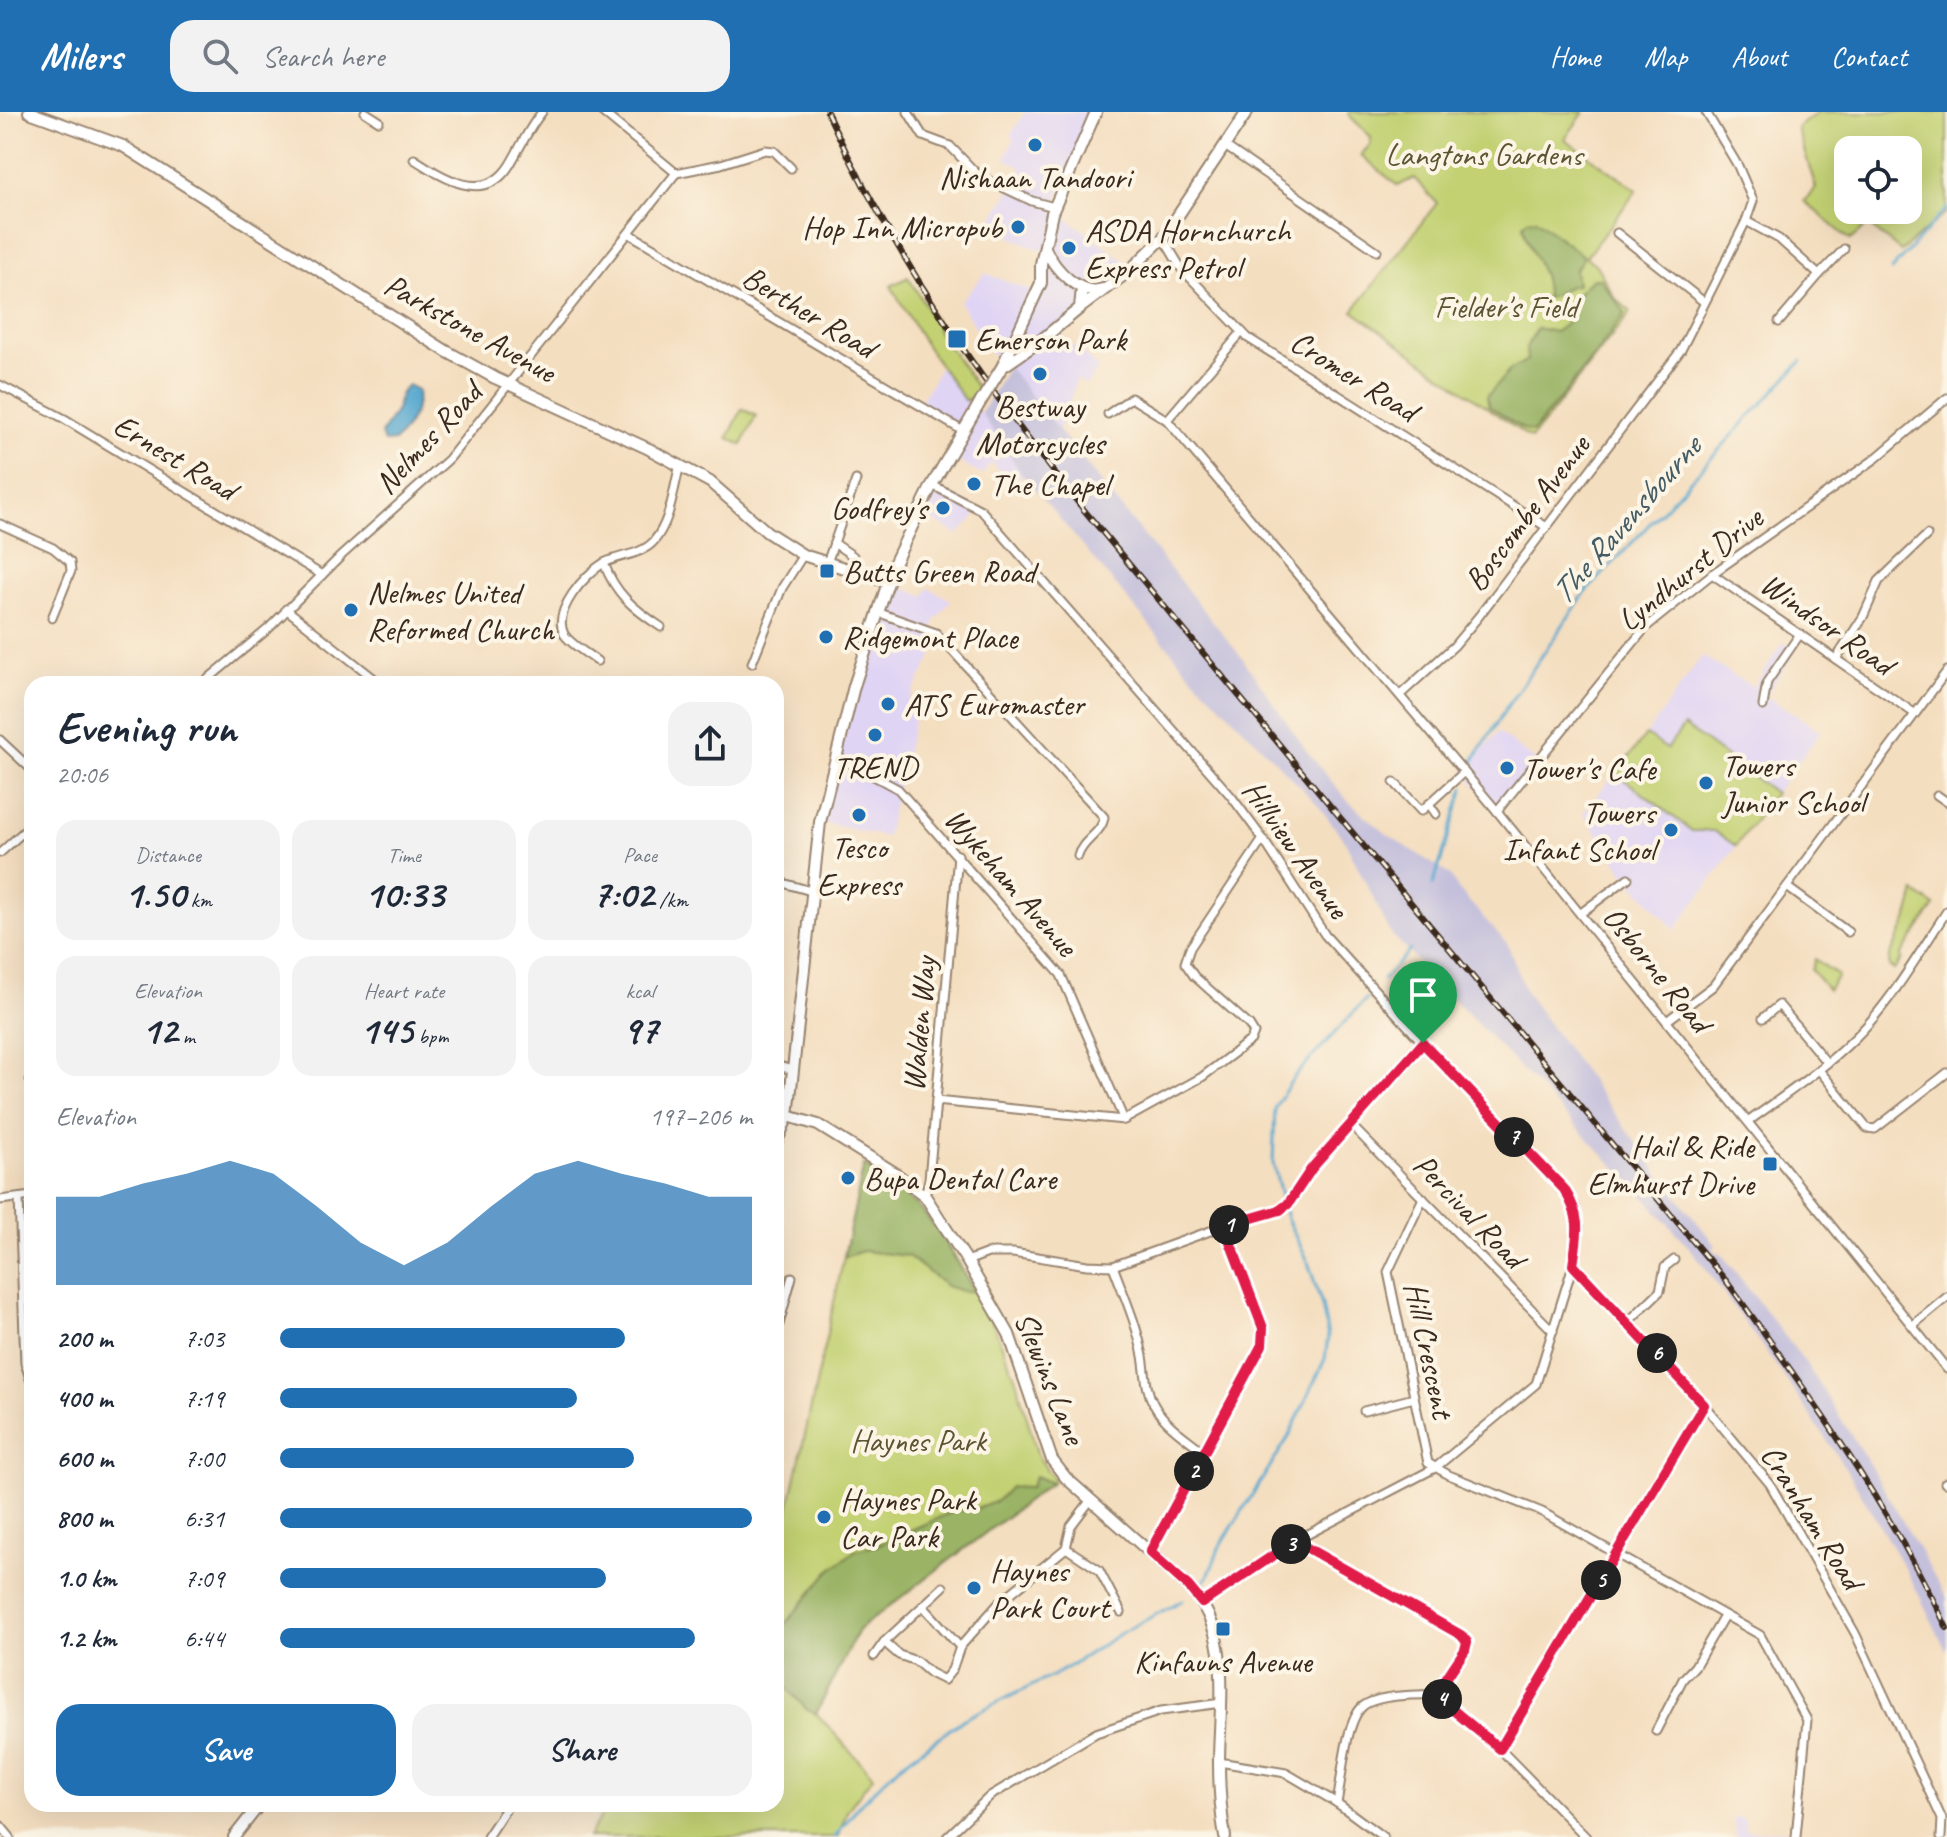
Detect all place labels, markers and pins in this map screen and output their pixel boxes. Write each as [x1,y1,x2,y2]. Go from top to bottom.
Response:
marker: Nishaan Tandoori [1026,136,1044,154]
place label: Nishaan Tandoori [939,157,1135,198]
place label: Hop Inn Micropub [802,207,1004,248]
place label: ASDA Hornchurch Express Petrol [1085,210,1292,288]
marker: Hop Inn Micropub [1009,218,1027,236]
marker: ASDA Hornchurch Express Petrol [1060,239,1078,257]
place label: Emerson Park [975,319,1128,360]
marker: Emerson Park [946,328,968,350]
marker: Bestway Motorcycles [1031,365,1049,383]
place label: Bestway Motorcycles [976,386,1107,464]
place label: The Chapel [990,464,1115,505]
marker: The Chapel [965,475,983,493]
place label: Godfrey's [831,488,930,529]
marker: Godfrey's [934,499,952,517]
place label: Butts Green Road [843,551,1040,592]
marker: Butts Green Road [818,562,836,580]
place label: Nelmes United Reformed Church [367,572,555,650]
marker: Nelmes United Reformed Church [342,601,360,619]
place label: Ridgemont Place [842,617,1020,658]
marker: Ridgemont Place [817,628,835,646]
place label: ATS Euromaster [904,684,1087,725]
marker: ATS Euromaster [879,695,897,713]
marker: TREND [866,726,884,744]
place label: Towers Junior School [1720,745,1870,823]
place label: TREND [833,747,920,788]
place label: Tower's Cafe [1523,748,1658,789]
marker: Tower's Cafe [1498,759,1516,777]
marker: Towers Junior School [1697,774,1715,792]
place label: Towers Infant School [1503,792,1661,870]
marker: Tesco Express [850,806,868,824]
marker: Towers Infant School [1662,821,1680,839]
place label: Tesco Express [817,827,903,905]
pin [1389,961,1457,1043]
pin: 7 [1494,1117,1534,1157]
place label: Hail & Ride Elmhurst Drive [1587,1126,1757,1204]
marker: Hail & Ride Elmhurst Drive [1761,1155,1779,1173]
place label: Bupa Dental Care [864,1158,1059,1199]
marker: Bupa Dental Care [839,1169,857,1187]
pin: 1 [1209,1205,1249,1245]
pin: 6 [1637,1333,1677,1373]
pin: 2 [1174,1451,1214,1491]
place label: Haynes Park Car Park [840,1479,978,1557]
marker: Haynes Park Car Park [815,1508,833,1526]
pin: 3 [1271,1524,1311,1564]
place label: Haynes Park Court [990,1550,1113,1628]
pin: 5 [1581,1560,1621,1600]
marker: Haynes Park Court [965,1579,983,1597]
marker: Kinfauns Avenue [1214,1620,1232,1638]
place label: Kinfauns Avenue [1134,1641,1314,1682]
pin: 4 [1422,1679,1462,1719]

